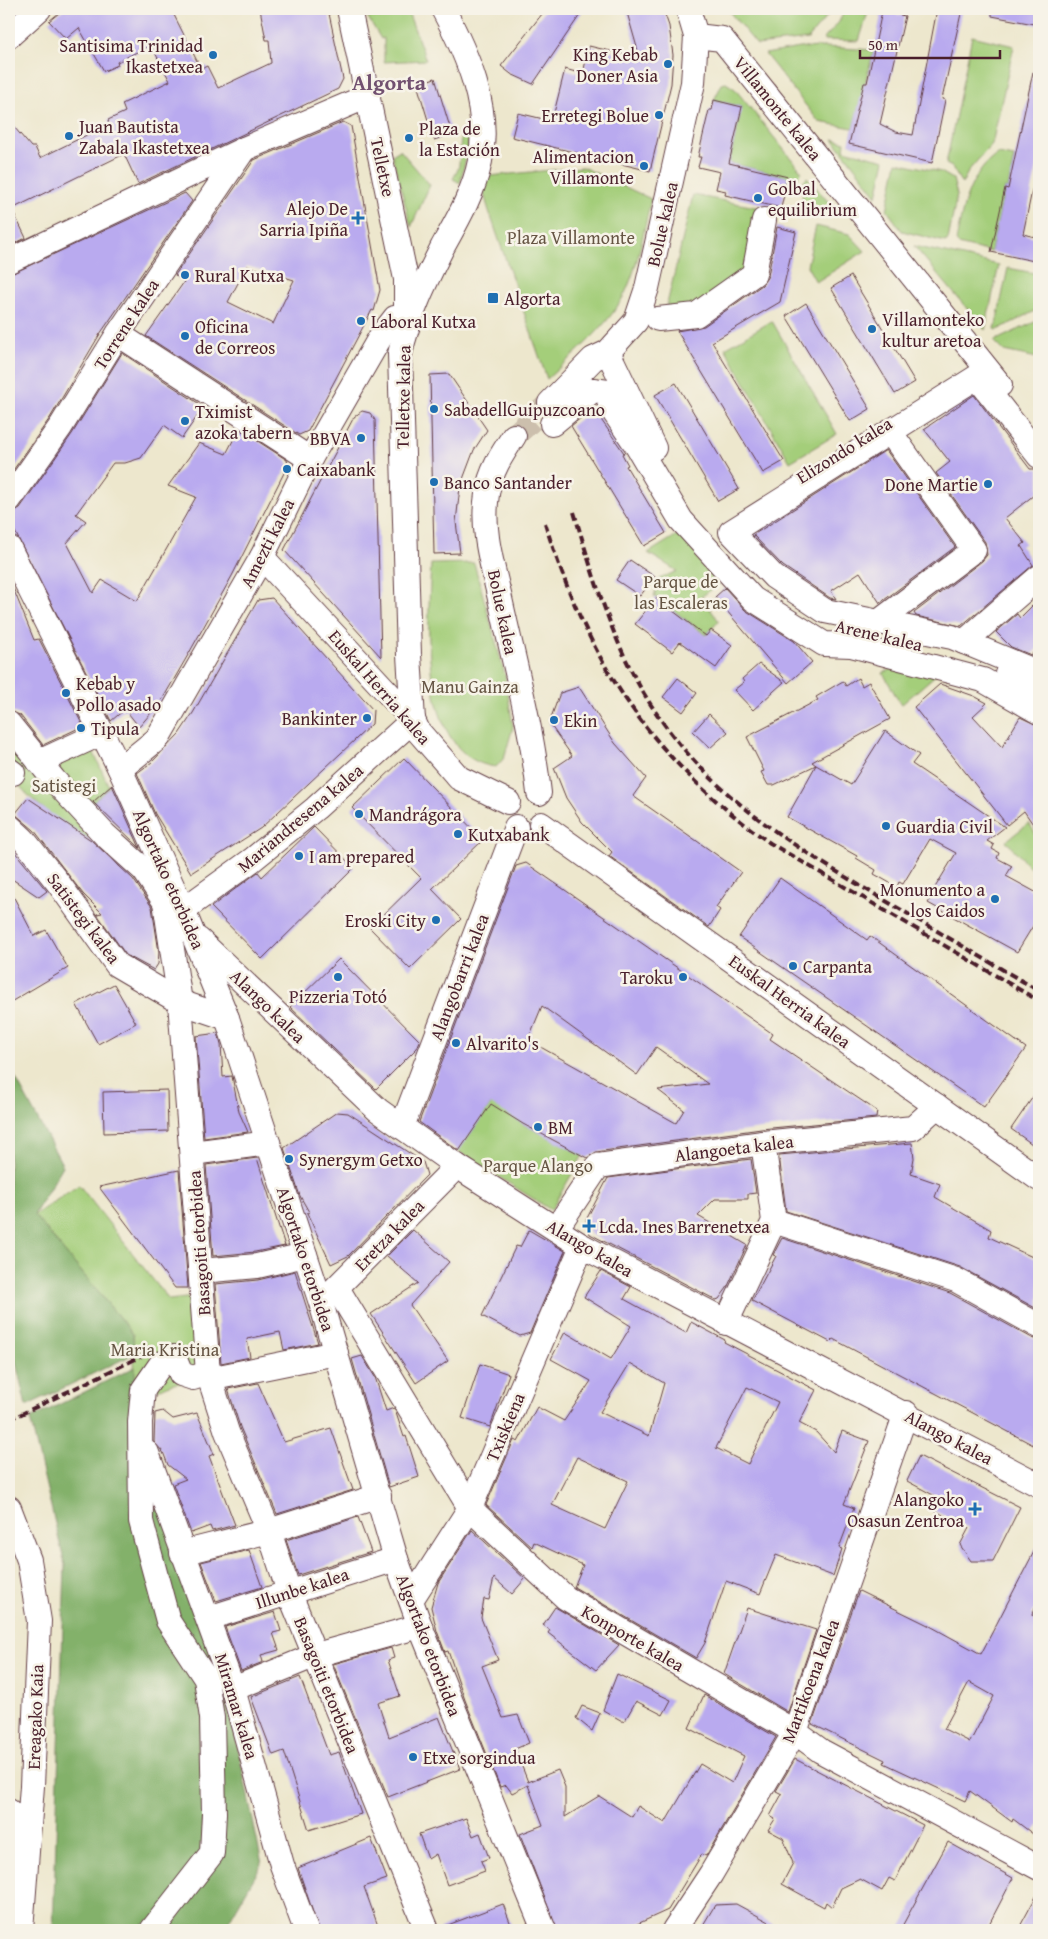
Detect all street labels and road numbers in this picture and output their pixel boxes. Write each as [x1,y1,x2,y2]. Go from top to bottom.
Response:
street label: Villamonte kalea [727,50,829,167]
street label: Telletxe [364,135,402,199]
street label: Bolue kalea [639,178,685,269]
street label: Torrene kalea [86,273,166,375]
street label: Telletxe kalea [389,344,417,449]
street label: Elizondo kalea [791,409,898,490]
street label: Amezti kalea [233,493,301,592]
street label: Bolue kalea [481,567,525,657]
street label: Arene kalea [833,612,926,658]
street label: Euskal Herria kalea [322,623,438,751]
street label: Mariandresena kalea [231,757,369,879]
street label: Algortako etorbidea [126,805,212,954]
street label: Satistegi kalea [41,867,128,970]
street label: Alangobarri kalea [422,909,496,1044]
street label: Euskal Herria kalea [723,947,857,1055]
street label: Alango kalea [224,963,312,1050]
street label: Alangoeta kalea [673,1127,796,1169]
street label: Basagoiti etorbidea [180,1169,218,1316]
street label: Algortako etorbidea [270,1183,342,1335]
street label: Eretza kalea [348,1193,431,1277]
street label: Alango kalea [542,1212,639,1284]
street label: Txiskiena [478,1388,532,1466]
street label: Alango kalea [900,1402,998,1472]
street label: Illunbe kalea [252,1560,353,1616]
street label: Algortako etorbidea [389,1570,469,1721]
street label: Konporte kalea [577,1598,690,1679]
street label: Basagoiti etorbidea [287,1613,367,1758]
street label: Martikoena kalea [774,1615,846,1747]
street label: Miramar kalea [208,1650,266,1763]
street label: Ereagako Kaia [20,1663,50,1770]

